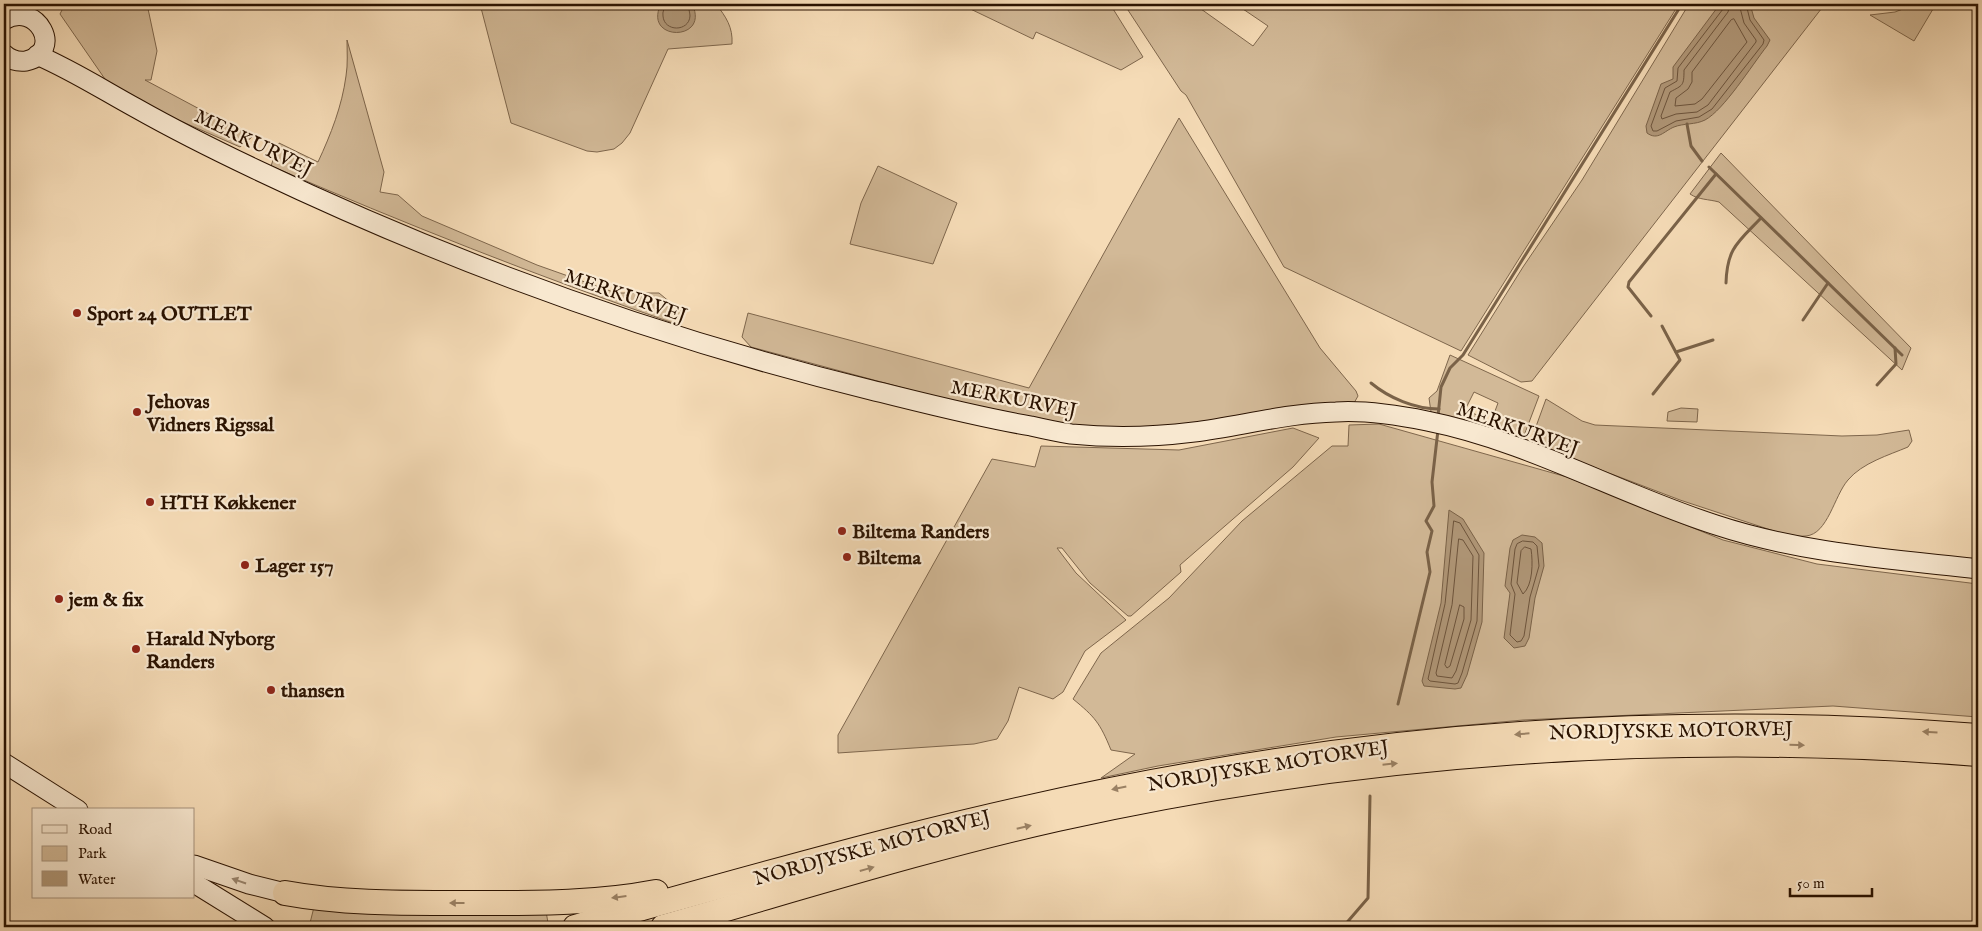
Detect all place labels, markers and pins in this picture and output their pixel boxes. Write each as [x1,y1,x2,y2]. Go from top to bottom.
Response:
place label: Sport 24 OUTLET [87,302,252,327]
marker: Sport 24 OUTLET [71,307,83,319]
place label: Jehovas Vidners Rigssal [144,390,275,438]
marker: Jehovas Vidners Rigssal [131,406,143,418]
place label: HTH Køkkener [160,491,297,516]
marker: HTH Køkkener [144,496,156,508]
place label: Biltema Randers [852,520,989,545]
marker: Biltema Randers [836,525,848,537]
place label: Biltema [857,546,922,571]
marker: Biltema [841,551,853,563]
place label: Lager 157 [255,554,334,579]
marker: Lager 157 [239,559,251,571]
place label: jem & fix [66,588,144,613]
marker: jem & fix [53,593,65,605]
place label: Harald Nyborg Randers [146,627,276,675]
marker: Harald Nyborg Randers [130,643,142,655]
place label: thansen [280,679,345,704]
marker: thansen [265,684,277,696]

